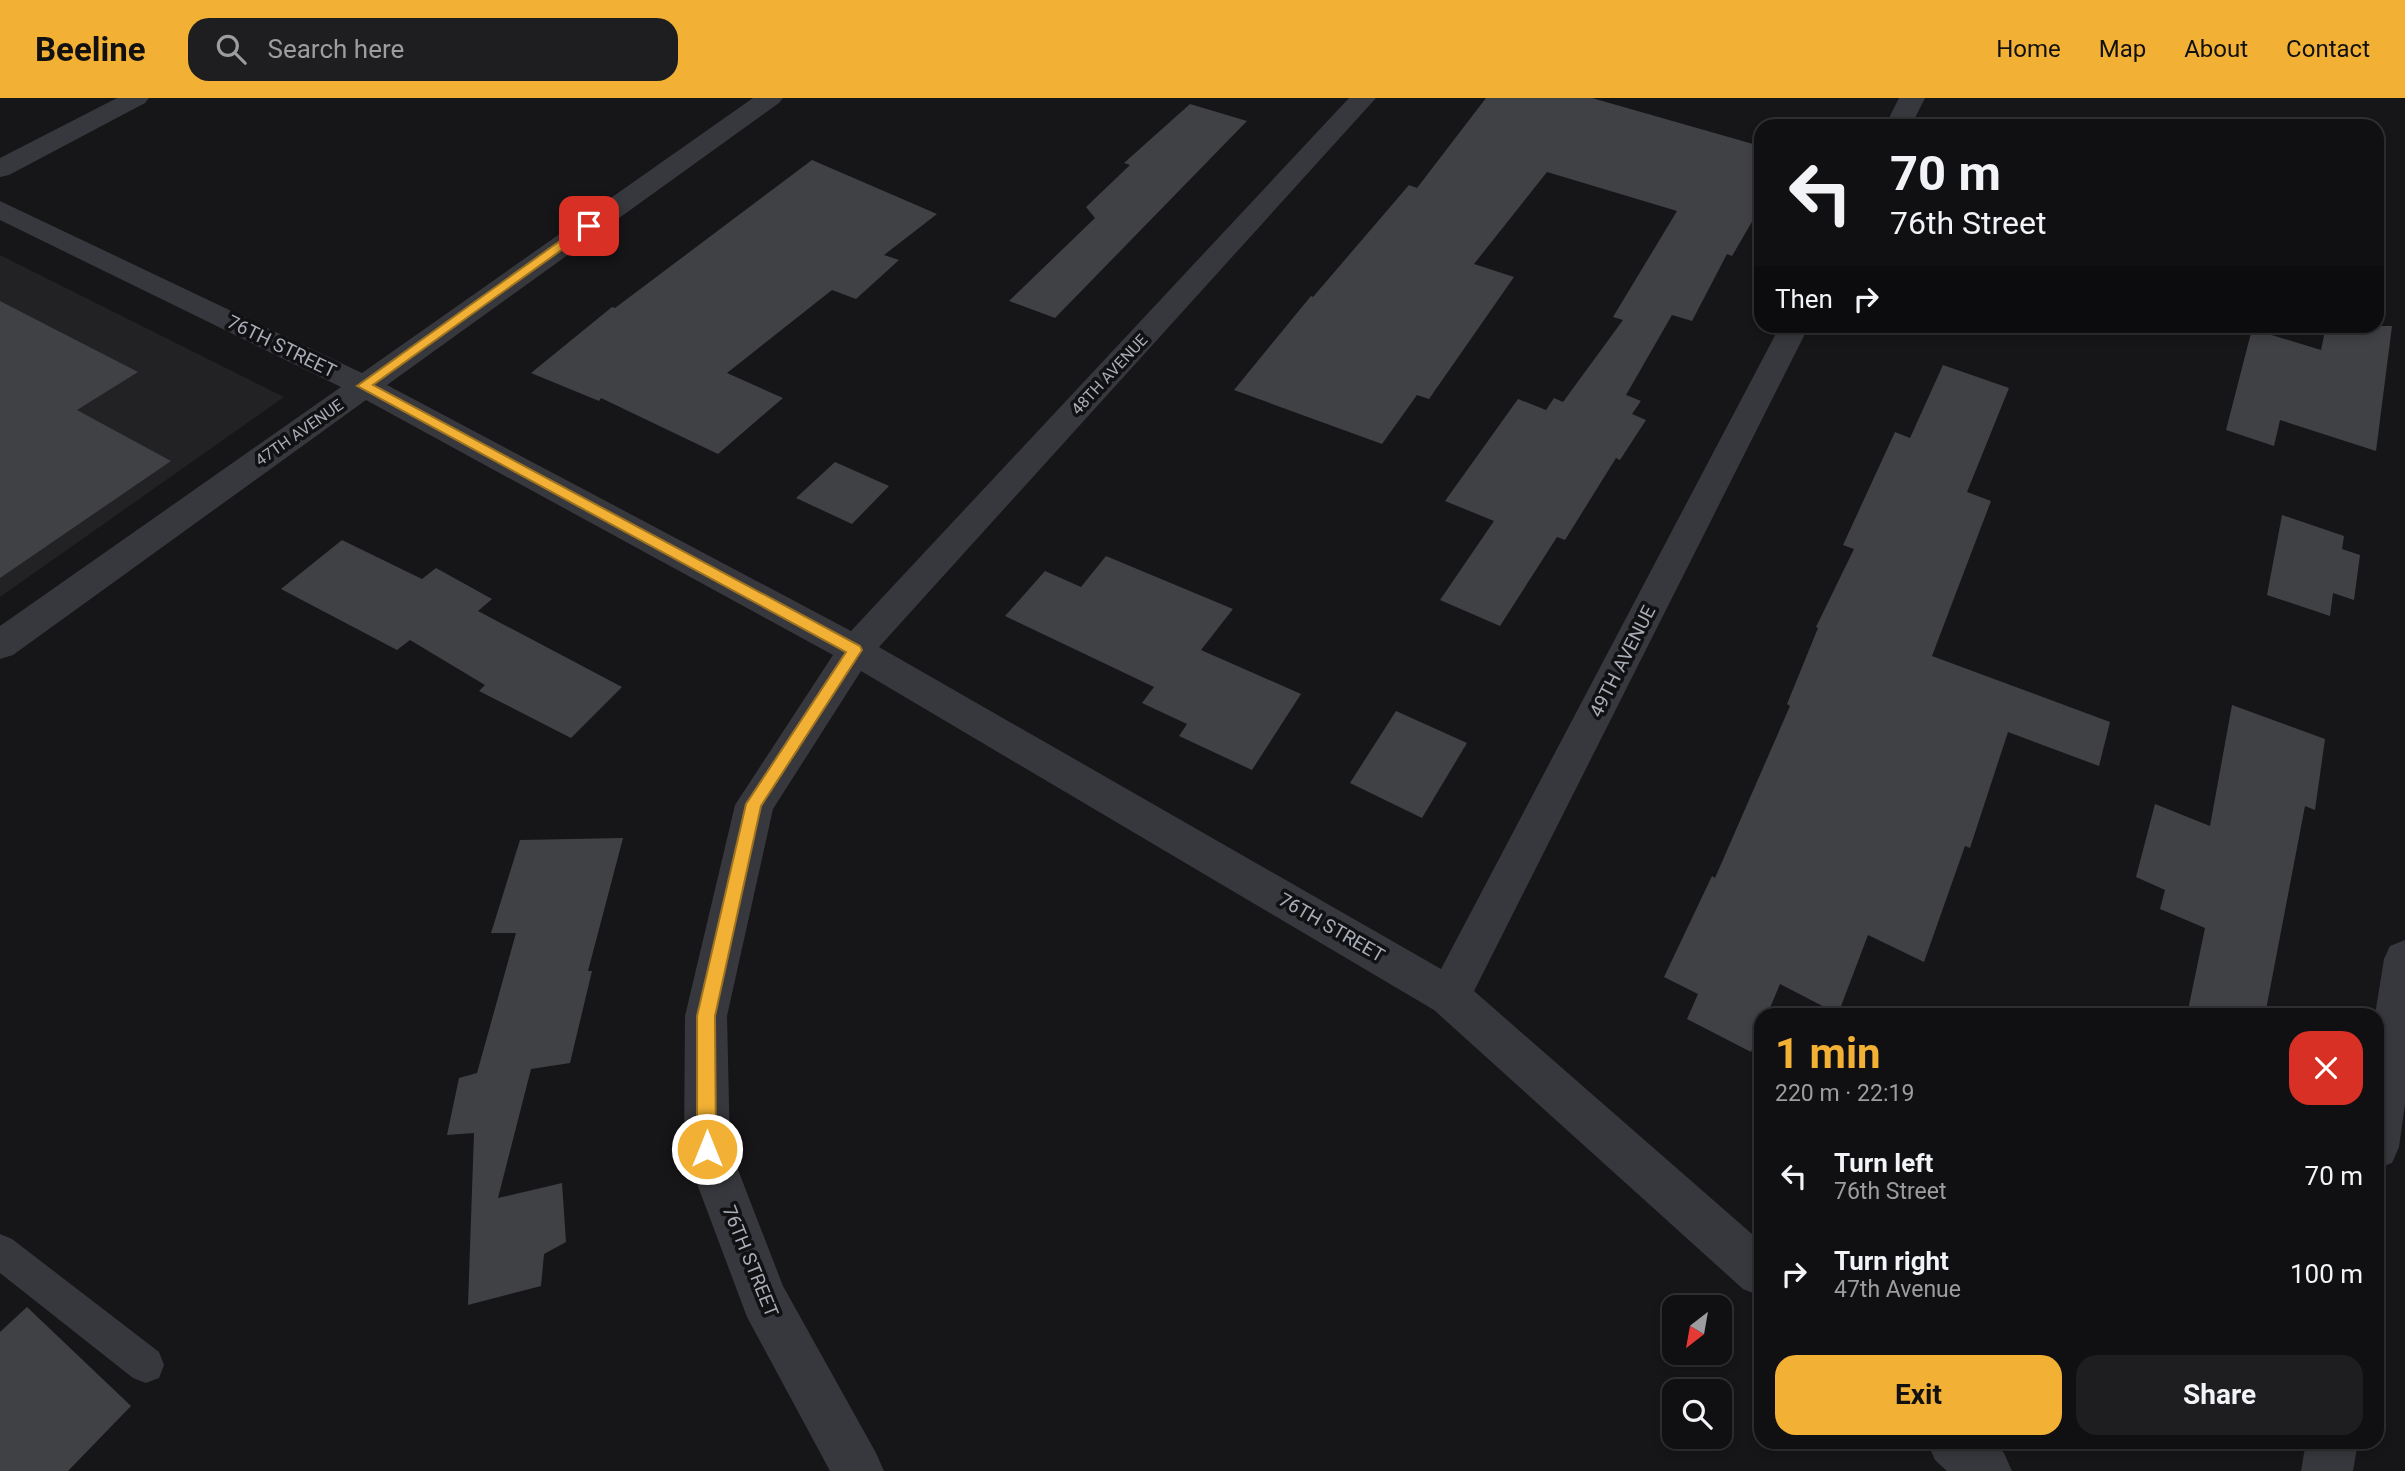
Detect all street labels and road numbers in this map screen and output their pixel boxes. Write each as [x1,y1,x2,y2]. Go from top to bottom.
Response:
street label: 76TH STREET [224,310,340,383]
street label: 48TH AVENUE [1067,330,1151,418]
street label: 47TH AVENUE [252,395,347,470]
street label: 49TH AVENUE [1584,601,1661,721]
street label: 76TH STREET [1275,888,1389,967]
street label: 76TH STREET [718,1202,783,1320]

